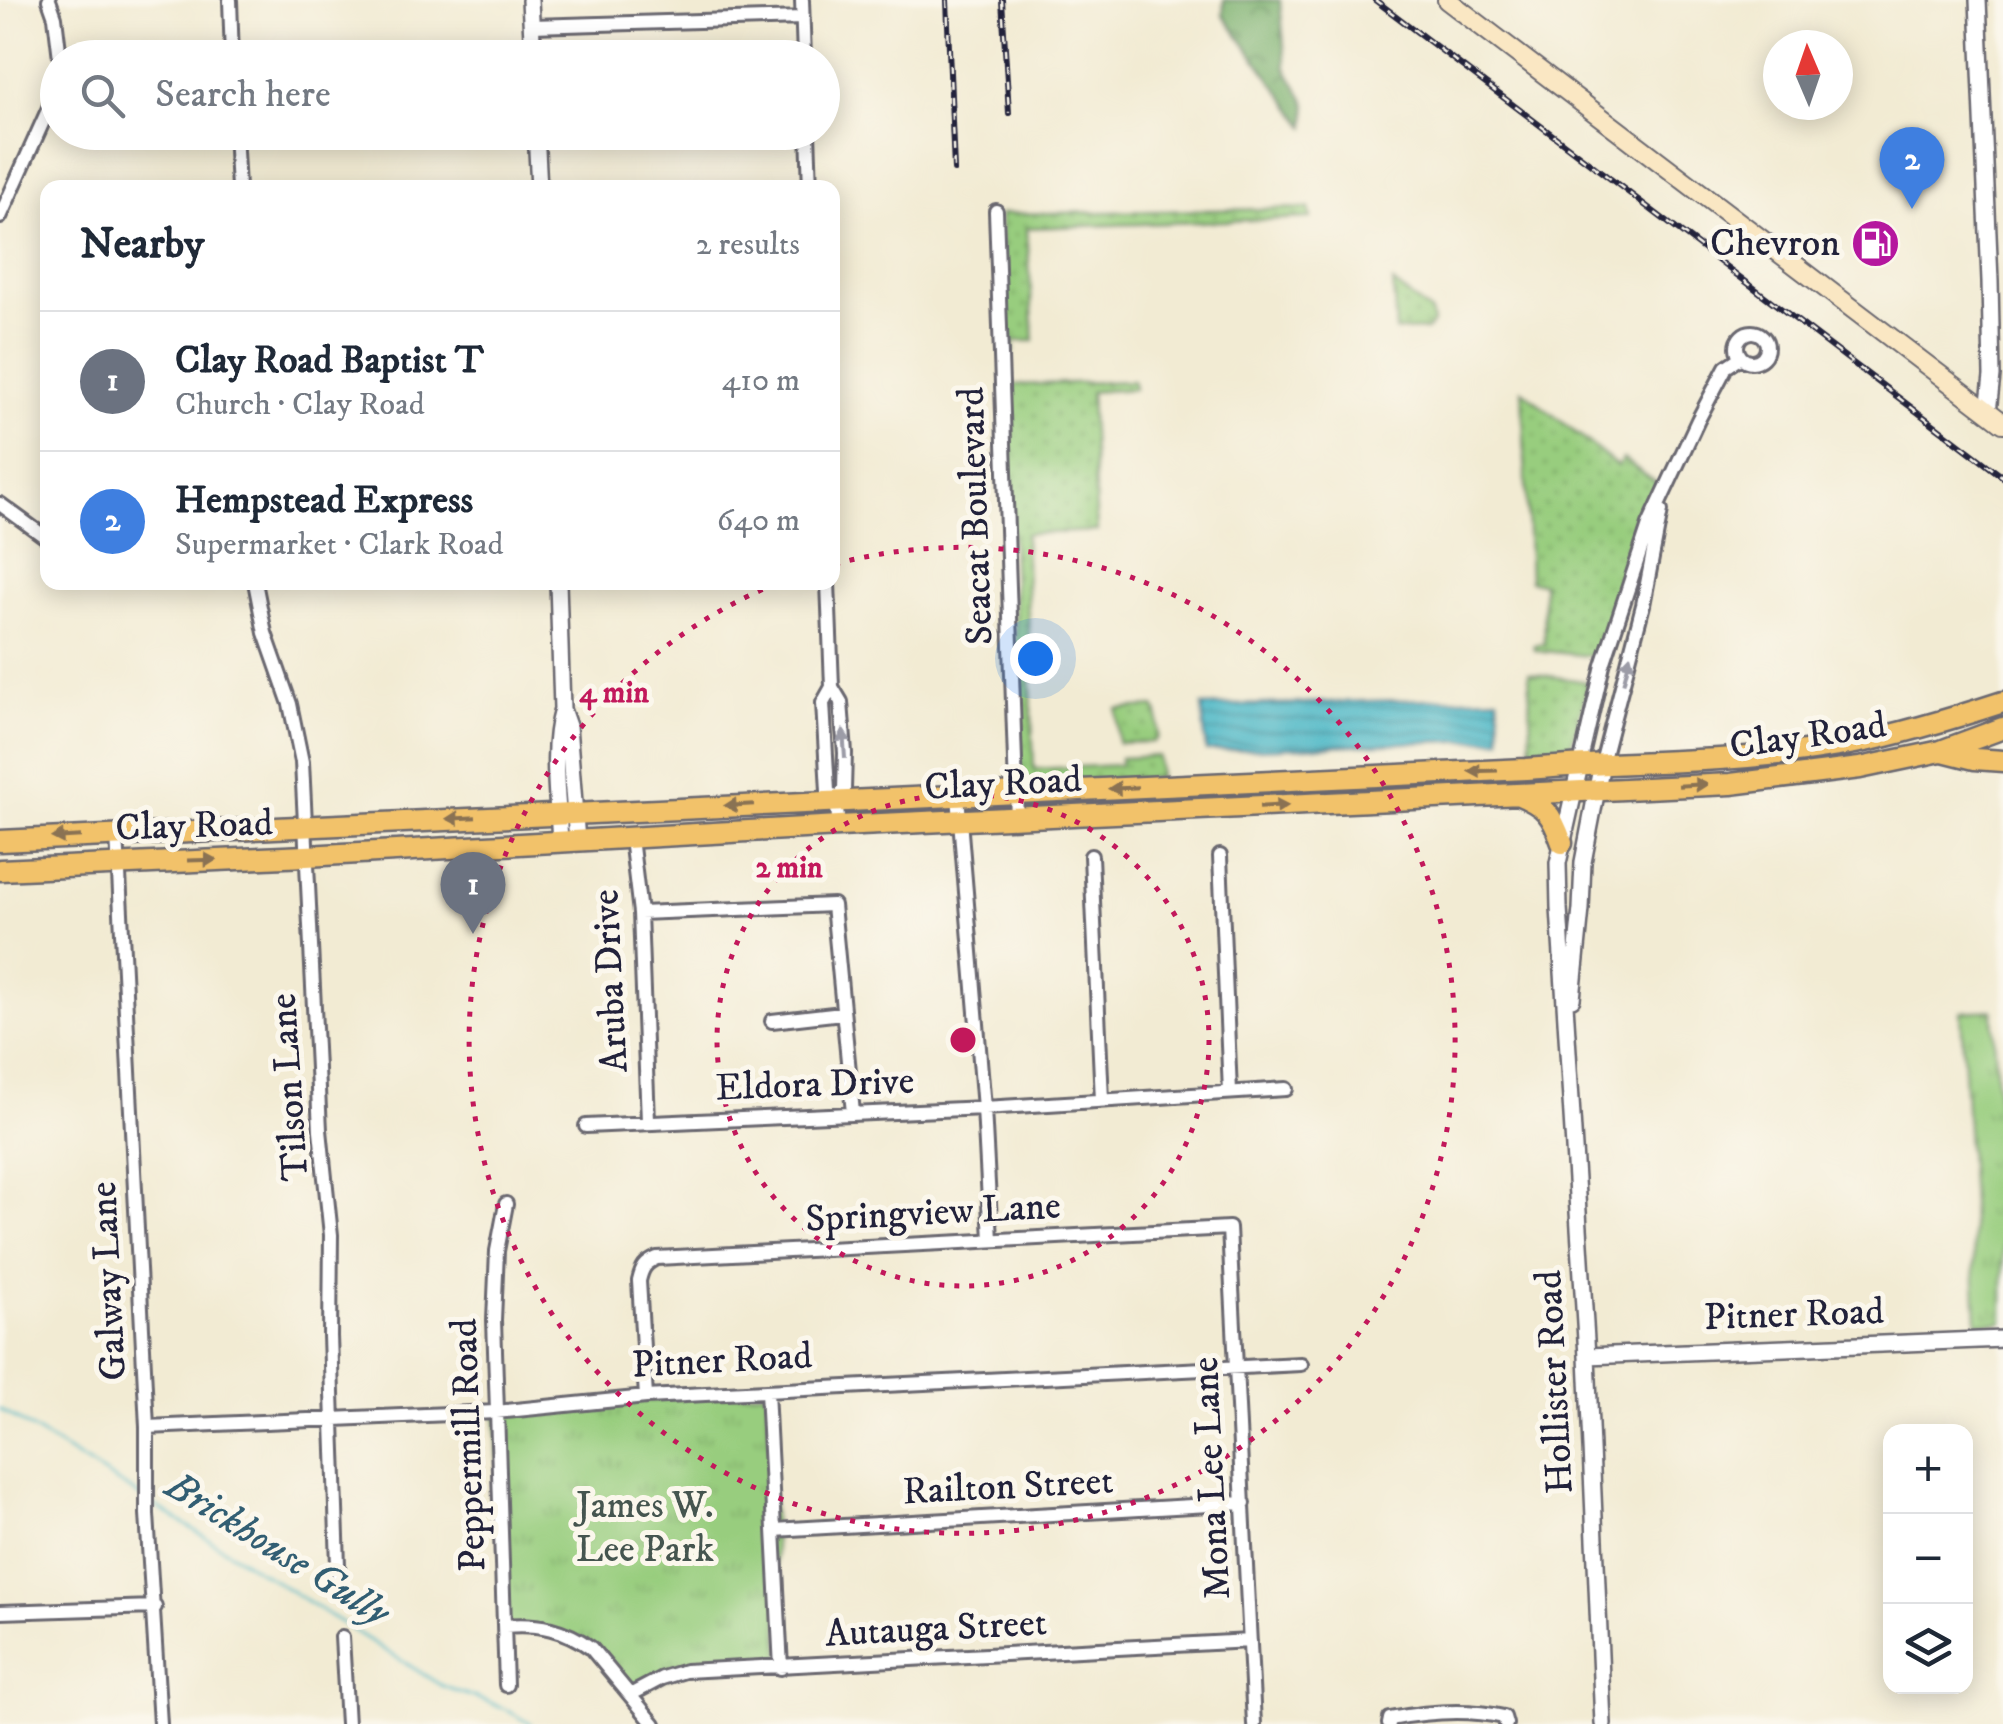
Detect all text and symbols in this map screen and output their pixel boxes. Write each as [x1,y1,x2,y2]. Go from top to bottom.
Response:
north arrow [1763,30,1853,120]
search box [40,40,840,150]
icon: search [75,68,130,123]
text: Search here [155,71,331,119]
pin: 2 [1880,126,1944,209]
fuel station icon: Chevron [1849,218,1901,270]
text: Nearby [80,219,204,271]
place label: Chevron [1710,220,1840,268]
text: 2 results [696,225,800,265]
text: Clay Road Baptist T [175,337,484,385]
text: 1 [107,361,118,401]
text: 410 m [722,361,800,401]
text: Church · Clay Road [175,385,425,425]
street label: Seacat Boulevard [948,386,1004,646]
text: Hempstead Express [175,477,473,525]
text: 2 [105,501,120,541]
text: 640 m [717,501,800,541]
text: Supermarket · Clark Road [175,525,504,565]
your location [1010,633,1061,684]
one-way arrow [1620,653,1635,684]
text: 4 min [579,675,649,712]
street label: Clay Road [1727,701,1889,771]
one-way arrow [836,727,852,759]
street label: Clay Road [923,756,1083,812]
one-way arrow [1466,763,1498,779]
one-way arrow [1678,777,1710,793]
one-way arrow [1107,780,1139,796]
one-way arrow [722,797,754,813]
one-way arrow [1258,798,1290,814]
street label: Clay Road [114,799,274,853]
one-way arrow [445,811,476,827]
one-way arrow [50,829,82,845]
text: 2 min [755,850,823,887]
one-way arrow [187,852,219,868]
pin: 1 [440,852,506,934]
street label: Aruba Drive [582,888,640,1074]
street label: Tilson Lane [260,992,320,1182]
centre of rings [945,1022,981,1058]
street label: Eldora Drive [715,1058,915,1112]
street label: Galway Lane [80,1180,138,1382]
street label: Springview Lane [804,1182,1062,1244]
street label: Hollister Road [1525,1269,1585,1495]
street label: Pitner Road [1703,1288,1885,1342]
street label: Peppermill Road [441,1318,497,1572]
street label: Pitner Road [631,1332,813,1390]
street label: Mona Lee Lane [1182,1356,1242,1600]
map controls [1883,1424,1973,1694]
button: + [1883,1424,1973,1514]
street label: Railton Street [901,1458,1115,1516]
water label: Brickhouse Gully [154,1460,400,1640]
park label: James W. Lee Park [573,1482,714,1574]
button: − [1883,1514,1973,1604]
street label: Autauga Street [824,1599,1048,1659]
button: layers [1883,1604,1973,1694]

